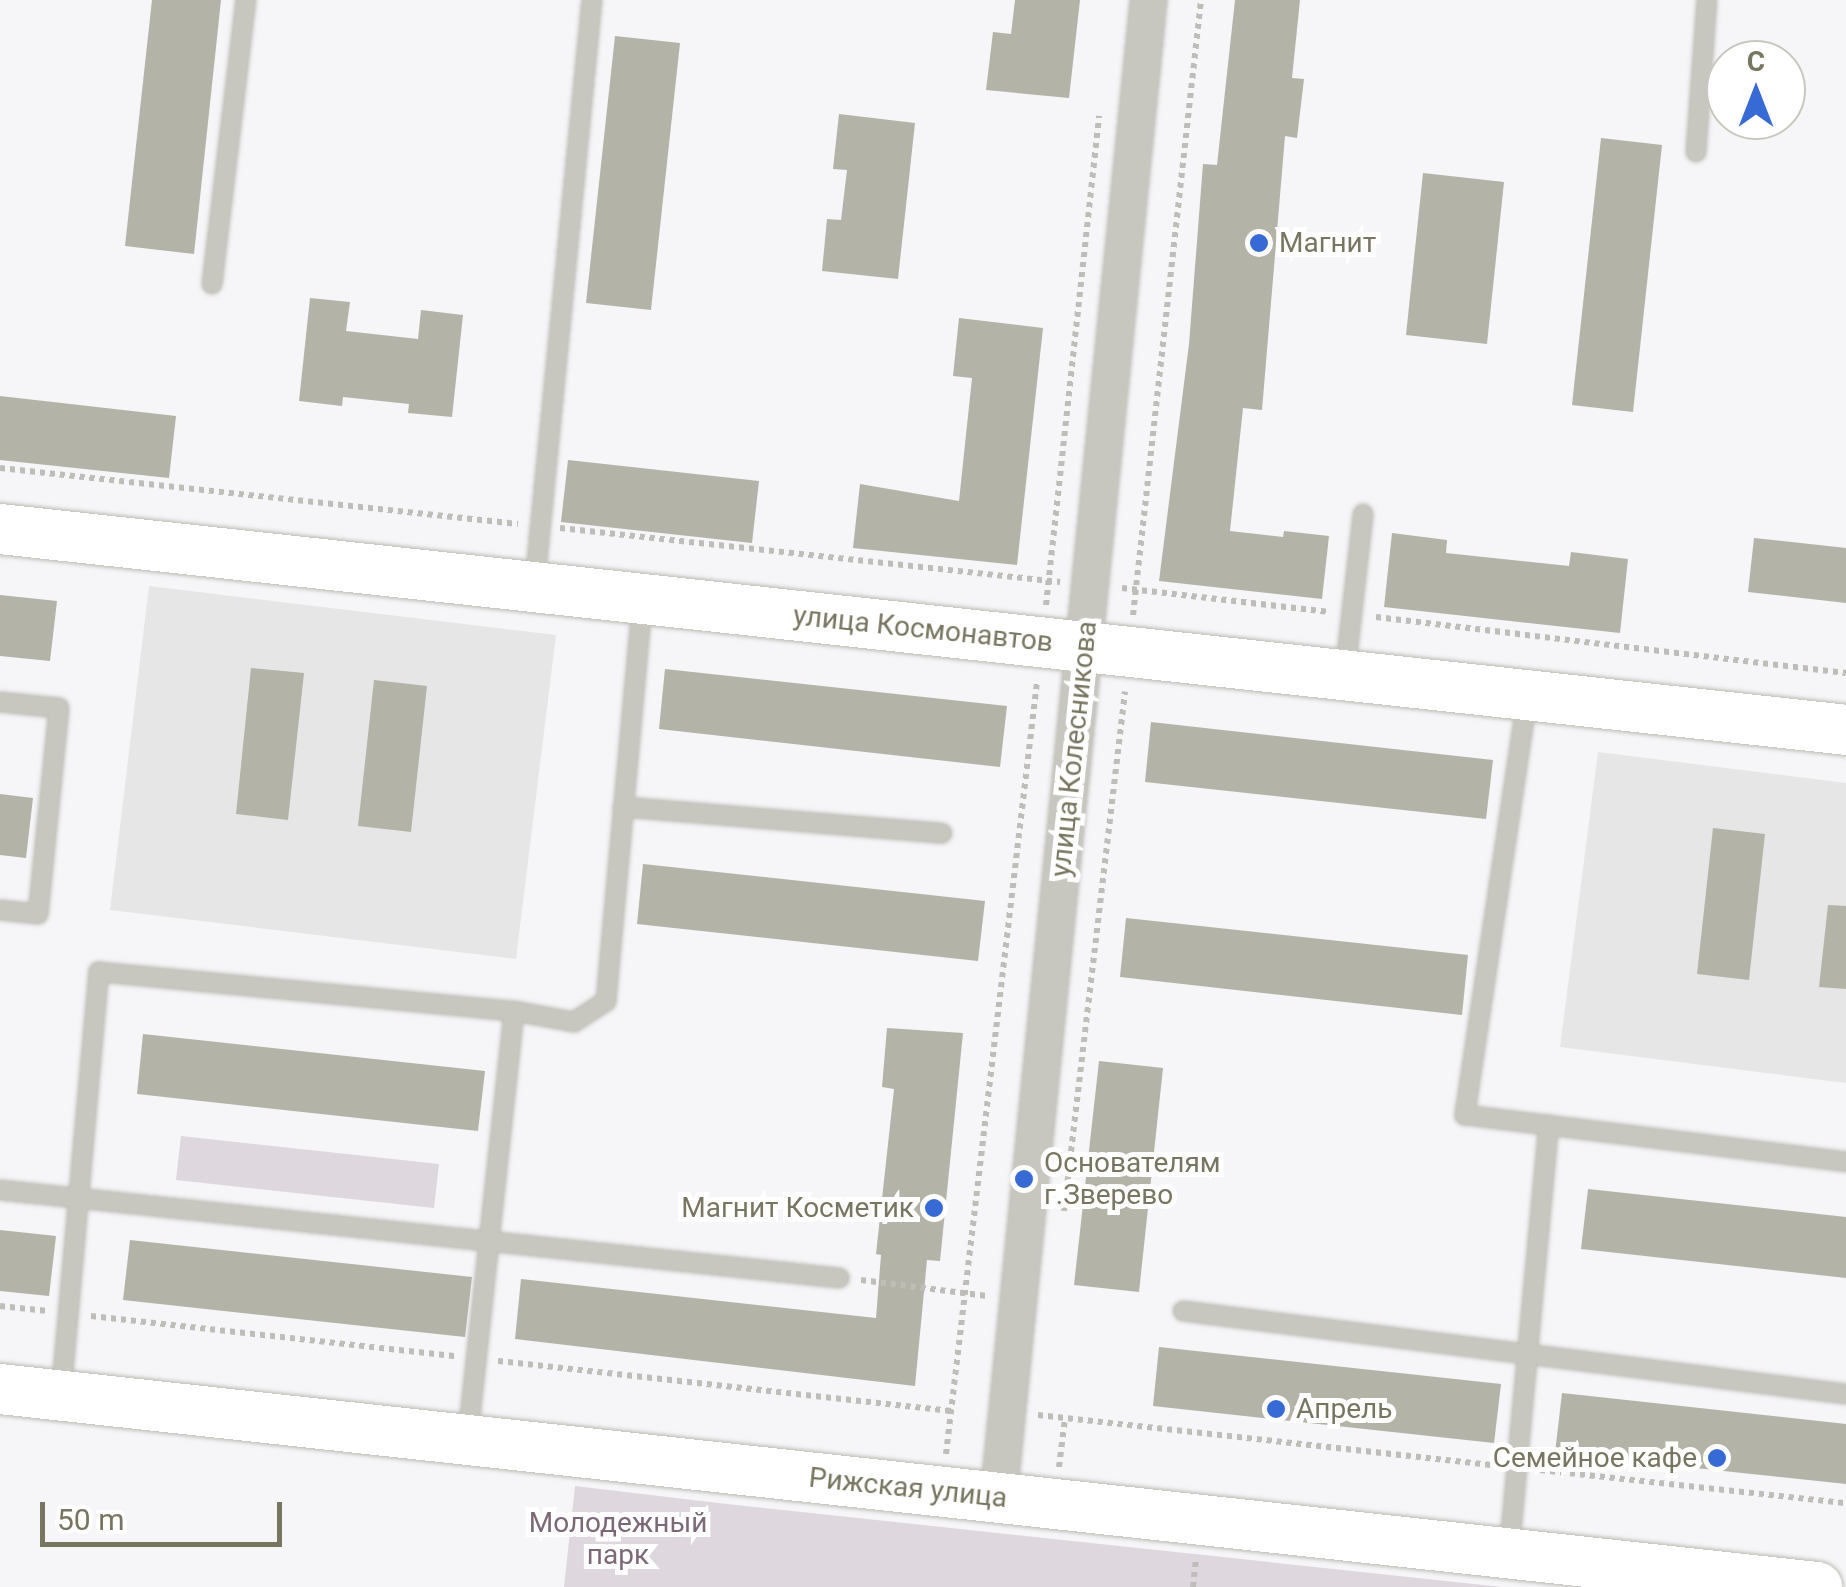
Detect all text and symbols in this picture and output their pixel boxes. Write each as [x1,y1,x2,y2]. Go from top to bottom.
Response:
north arrow [1706,40,1806,140]
text: С [1747,45,1765,78]
place label: Магнит [1279,226,1376,260]
marker: Магнит [1248,232,1270,254]
street label: улица Космонавтов [792,599,1054,659]
street label: улица Колесникова [1044,619,1104,879]
place label: Основателям г.Зверево [1044,1146,1221,1212]
marker: Основателям г.Зверево [1013,1168,1035,1190]
place label: Магнит Косметик [681,1191,914,1225]
marker: Магнит Косметик [923,1197,945,1219]
place label: Апрель [1296,1392,1392,1426]
marker: Апрель [1265,1398,1287,1420]
place label: Семейное кафе [1493,1441,1697,1475]
marker: Семейное кафе [1706,1447,1728,1469]
street label: Рижская улица [807,1461,1009,1515]
scale bar [45,1482,288,1544]
text: 50 m [57,1502,124,1537]
park label: Молодежный парк [529,1506,707,1572]

